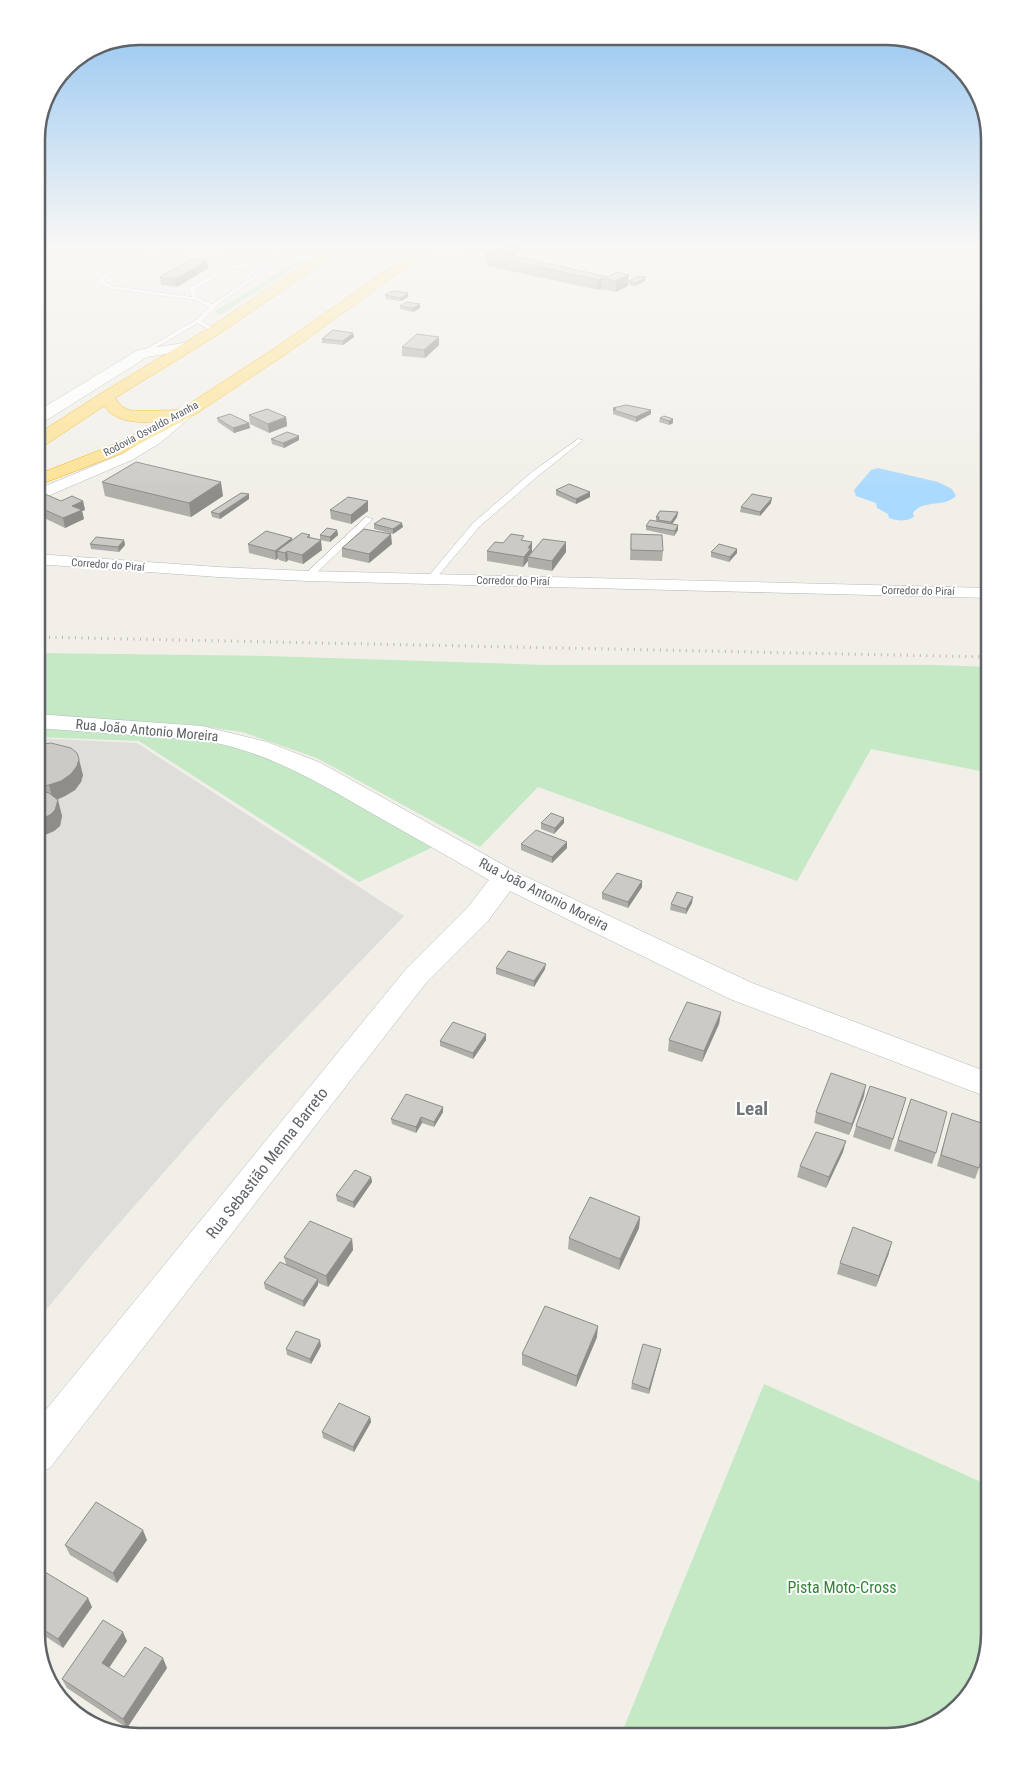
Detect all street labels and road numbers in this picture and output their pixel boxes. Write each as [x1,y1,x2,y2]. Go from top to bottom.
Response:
street label: Rodovia Osvaldo Aranha [101,398,201,460]
street label: Corredor do Piraí [71,556,146,574]
street label: Corredor do Piraí [476,574,550,588]
street label: Corredor do Piraí [881,584,955,598]
street label: Rua João Antonio Moreira [75,716,219,744]
street label: Rua João Antonio Moreira [477,854,611,934]
street label: Rua Sebastião Menna Barreto [202,1084,332,1242]

